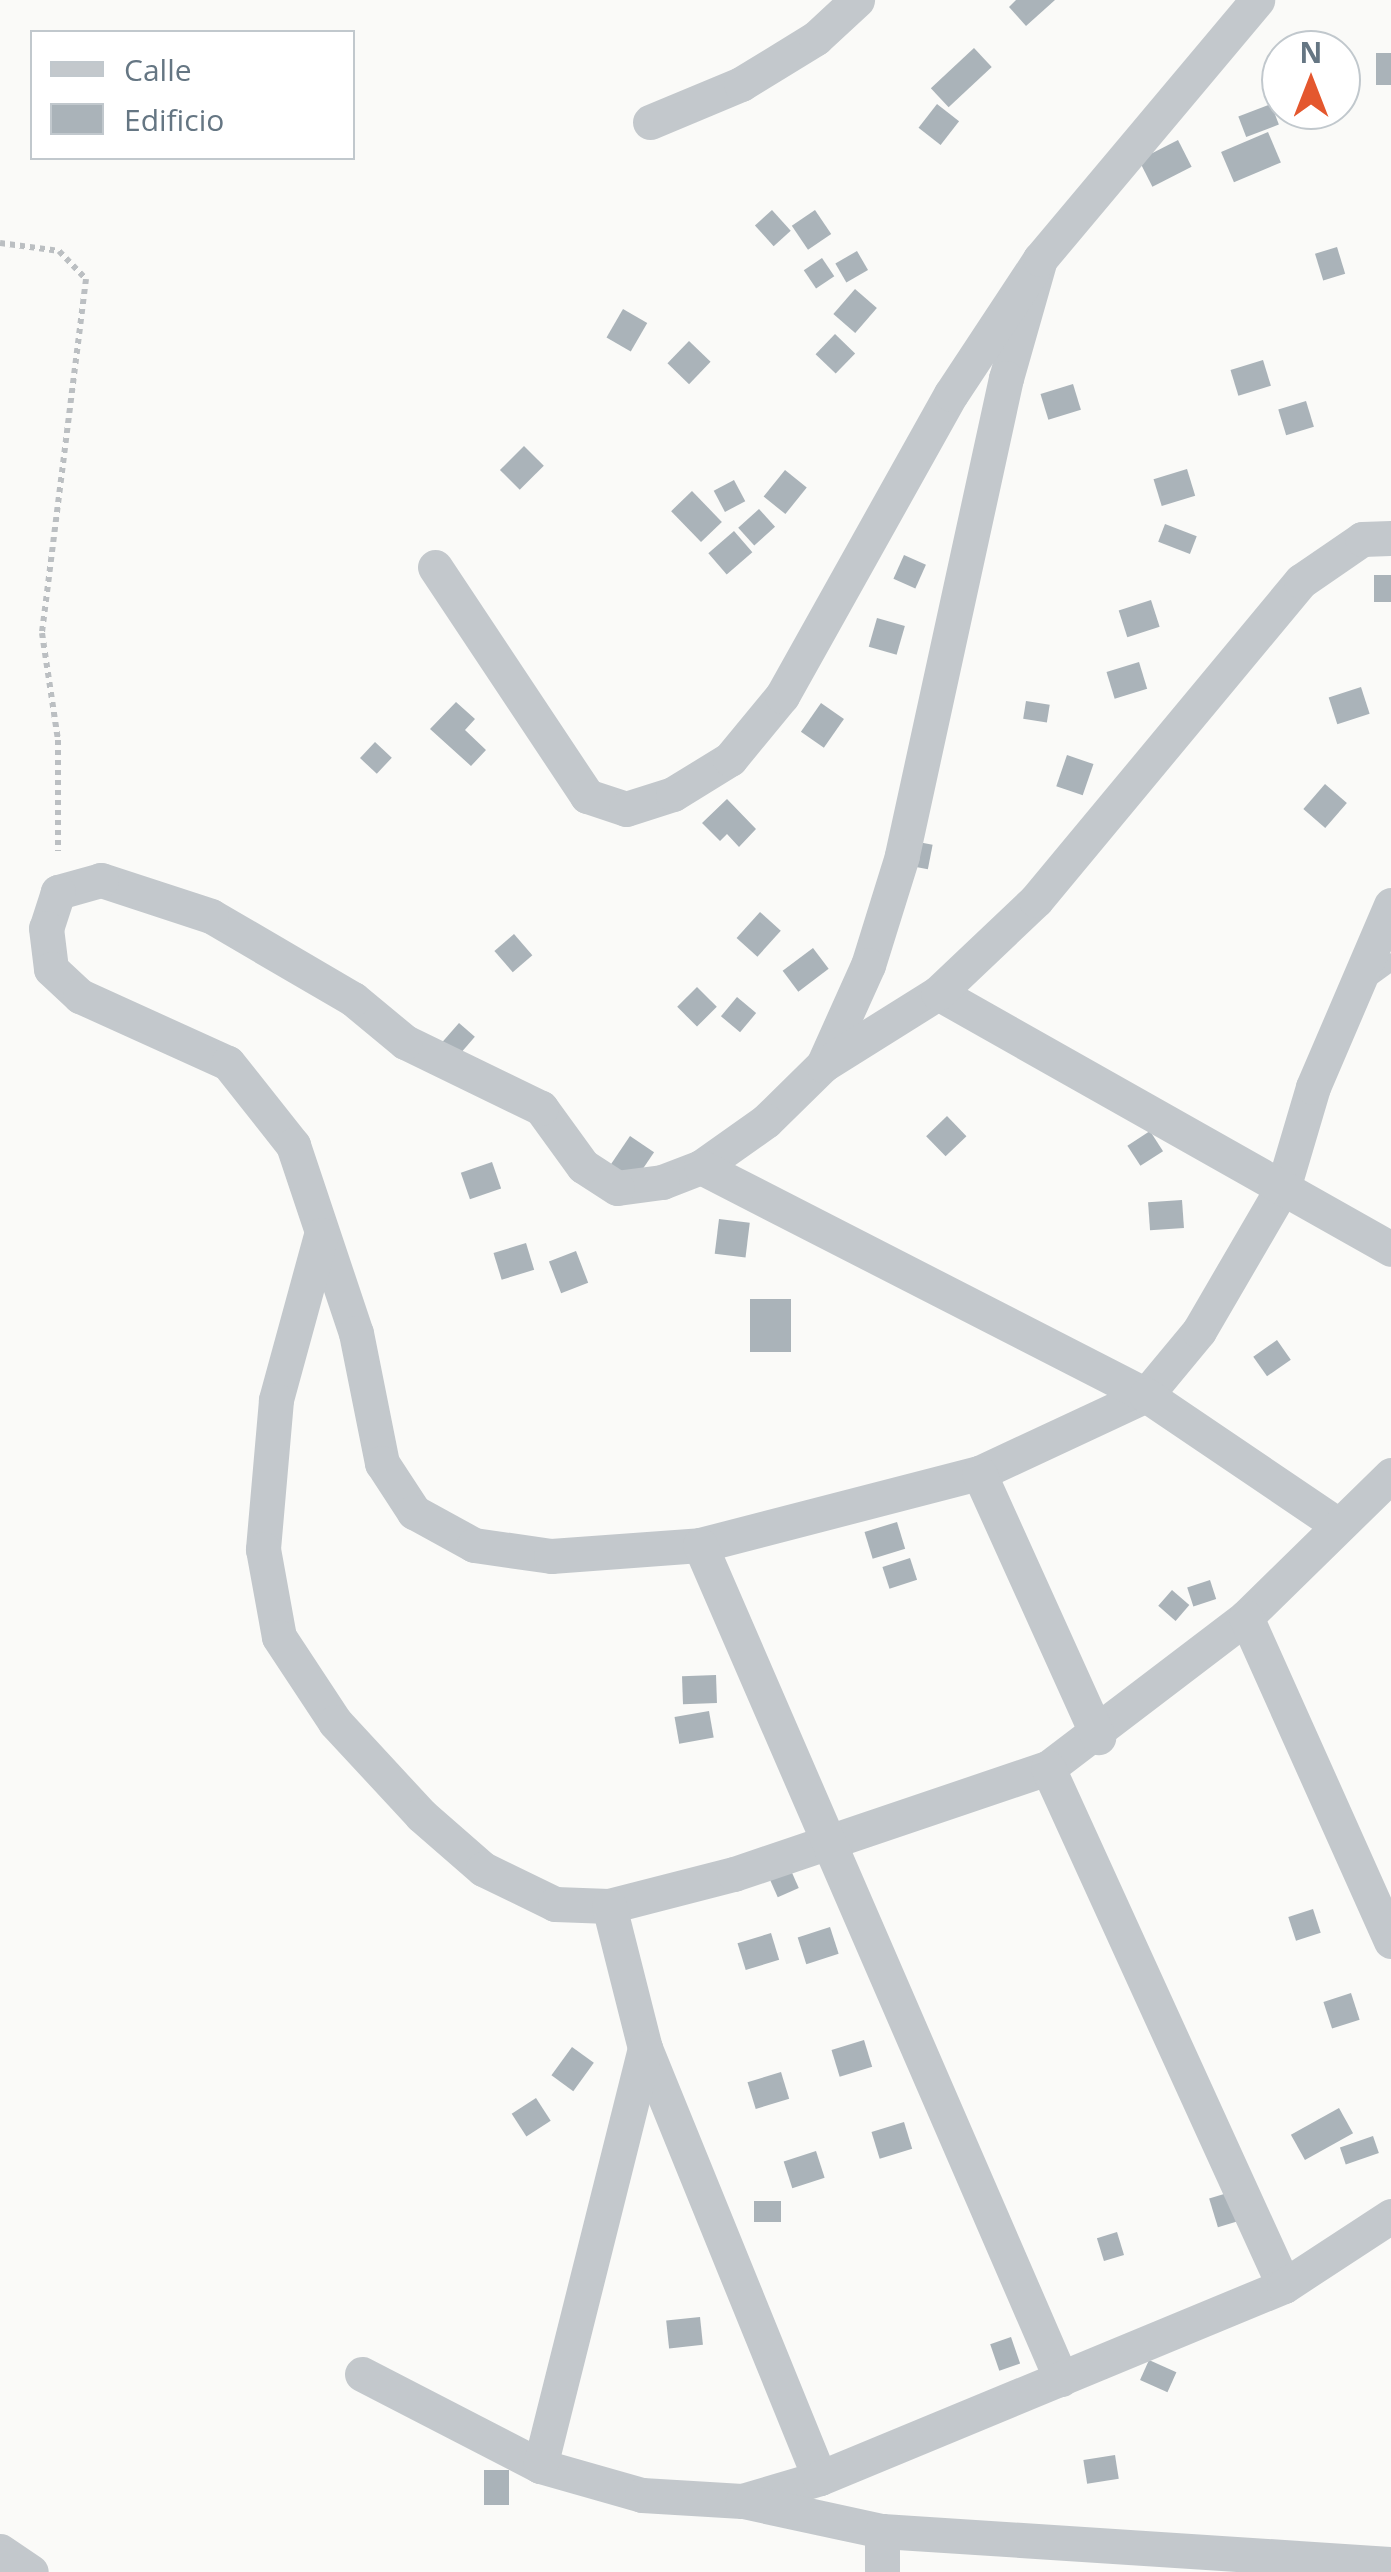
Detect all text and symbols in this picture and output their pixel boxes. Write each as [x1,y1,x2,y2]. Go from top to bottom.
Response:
legend [30,30,355,160]
north arrow [1261,30,1361,130]
text: N [1300,33,1322,71]
text: Calle [124,49,192,90]
text: Edificio [124,99,224,140]

